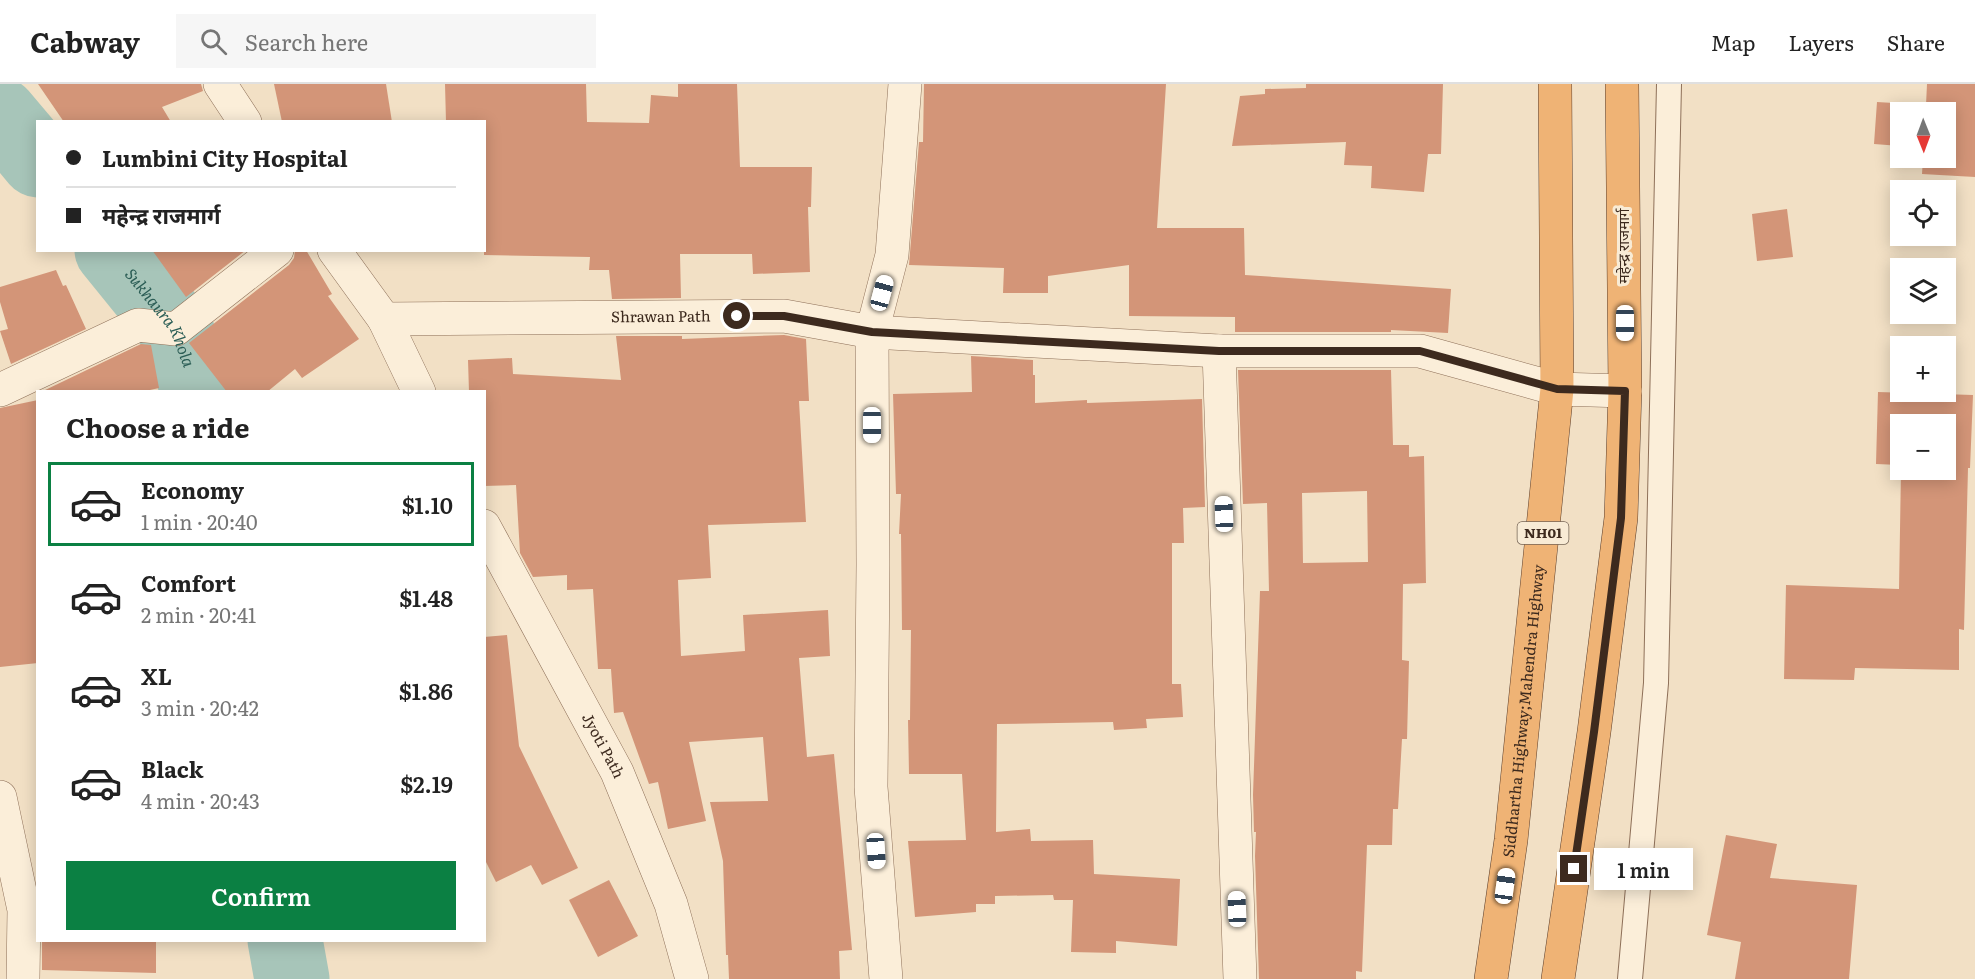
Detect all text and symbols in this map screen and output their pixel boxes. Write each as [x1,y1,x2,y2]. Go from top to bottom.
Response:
search box [176,14,596,68]
text: Cabway [30,20,140,62]
icon: search [197,25,230,58]
text: Search here [245,25,368,58]
text: Map [1711,26,1756,57]
text: Layers [1789,26,1854,57]
text: Share [1887,26,1945,57]
north arrow [1890,102,1956,168]
map controls [1890,102,1956,480]
text: Lumbini City Hospital [102,141,348,174]
button: locate [1890,180,1956,246]
text: महेन्द्र राजमार्ग [102,198,221,231]
street label: महेन्द्र राजमार्ग [1611,208,1634,284]
button: layers [1890,258,1956,324]
water label: Sukhaura Khola [120,262,202,371]
car [869,273,895,313]
route start [723,302,750,329]
street label: Shrawan Path [611,304,711,327]
car [1616,305,1634,341]
button: + [1890,336,1956,402]
text: Choose a ride [66,406,249,446]
car [863,407,881,443]
button: − [1890,414,1956,480]
text: Economy [141,473,244,506]
icon: car [69,477,123,531]
text: $1.10 [402,488,453,521]
car [1214,496,1234,532]
text: 1 min · 20:40 [141,506,258,536]
road number: NH01 [1518,522,1568,544]
street label: Siddhartha Highway;Mahendra Highway [1496,563,1549,859]
text: Comfort [141,566,236,599]
icon: car [69,570,123,624]
text: $1.48 [399,581,453,614]
text: 2 min · 20:41 [141,599,256,629]
text: XL [141,659,172,692]
icon: car [69,663,123,717]
text: $1.86 [399,674,453,707]
text: 3 min · 20:42 [141,692,259,722]
street label: Jyoti Path [577,708,631,782]
text: Black [141,752,203,785]
icon: car [69,756,123,810]
text: $2.19 [400,767,453,800]
text: 4 min · 20:43 [141,785,260,815]
car [866,832,886,870]
callout: 1 min [1595,848,1694,890]
text: 1 min [1617,854,1670,884]
route end [1560,855,1587,882]
button: Confirm [66,861,456,930]
car [1494,867,1516,905]
car [1227,891,1247,927]

